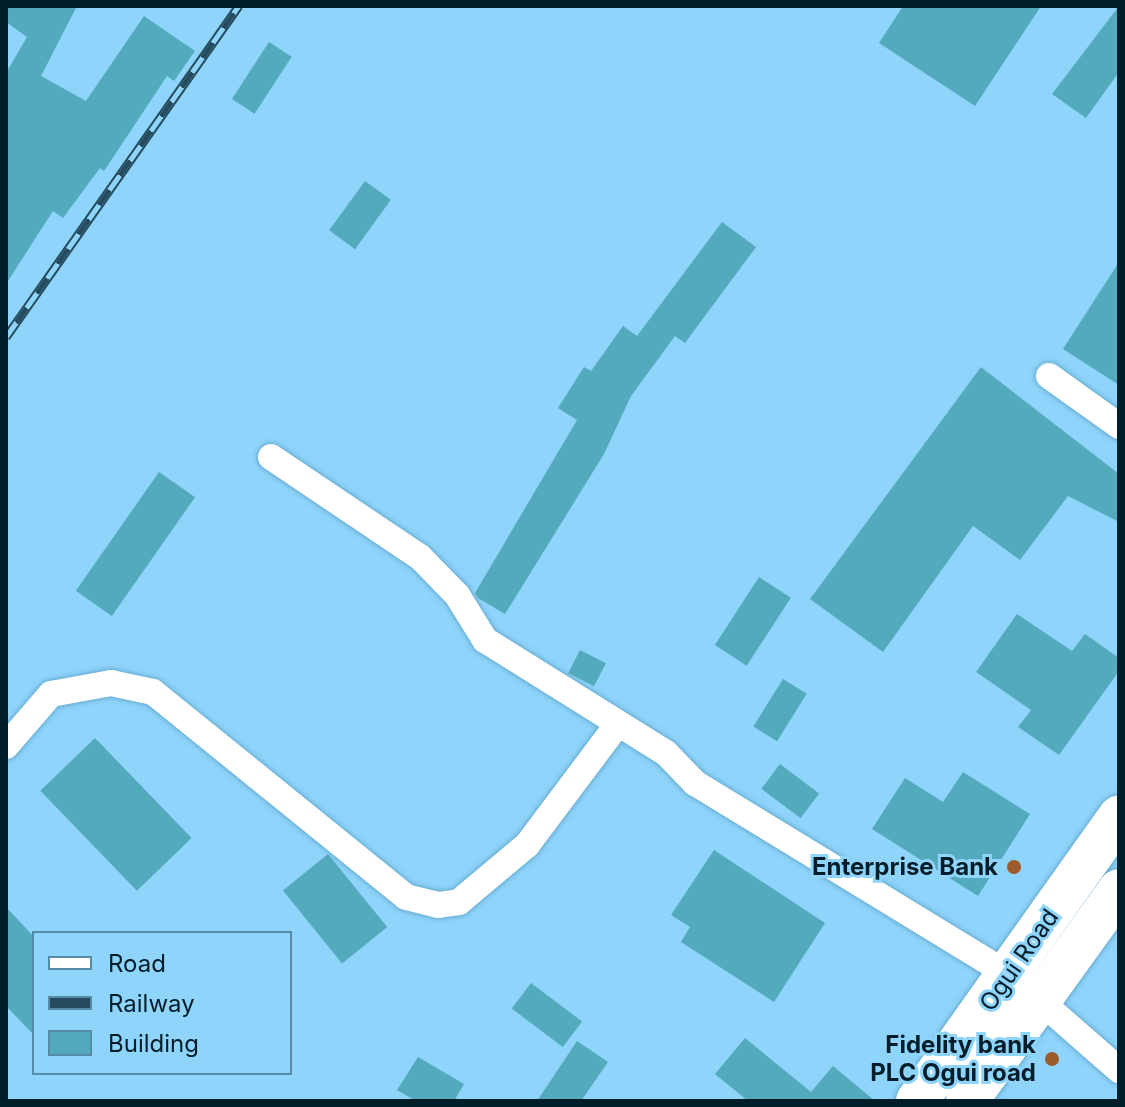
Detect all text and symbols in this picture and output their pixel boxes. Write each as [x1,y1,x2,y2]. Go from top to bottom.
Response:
place label: Enterprise Bank [812,853,998,881]
marker: Enterprise Bank [1005,858,1023,876]
street label: Ogui Road [973,904,1065,1016]
legend [32,931,292,1075]
text: Road [108,949,166,978]
text: Railway [108,989,195,1018]
text: Building [108,1029,199,1058]
place label: Fidelity bank PLC Ogui road [870,1031,1036,1087]
marker: Fidelity bank PLC Ogui road [1043,1050,1061,1068]

